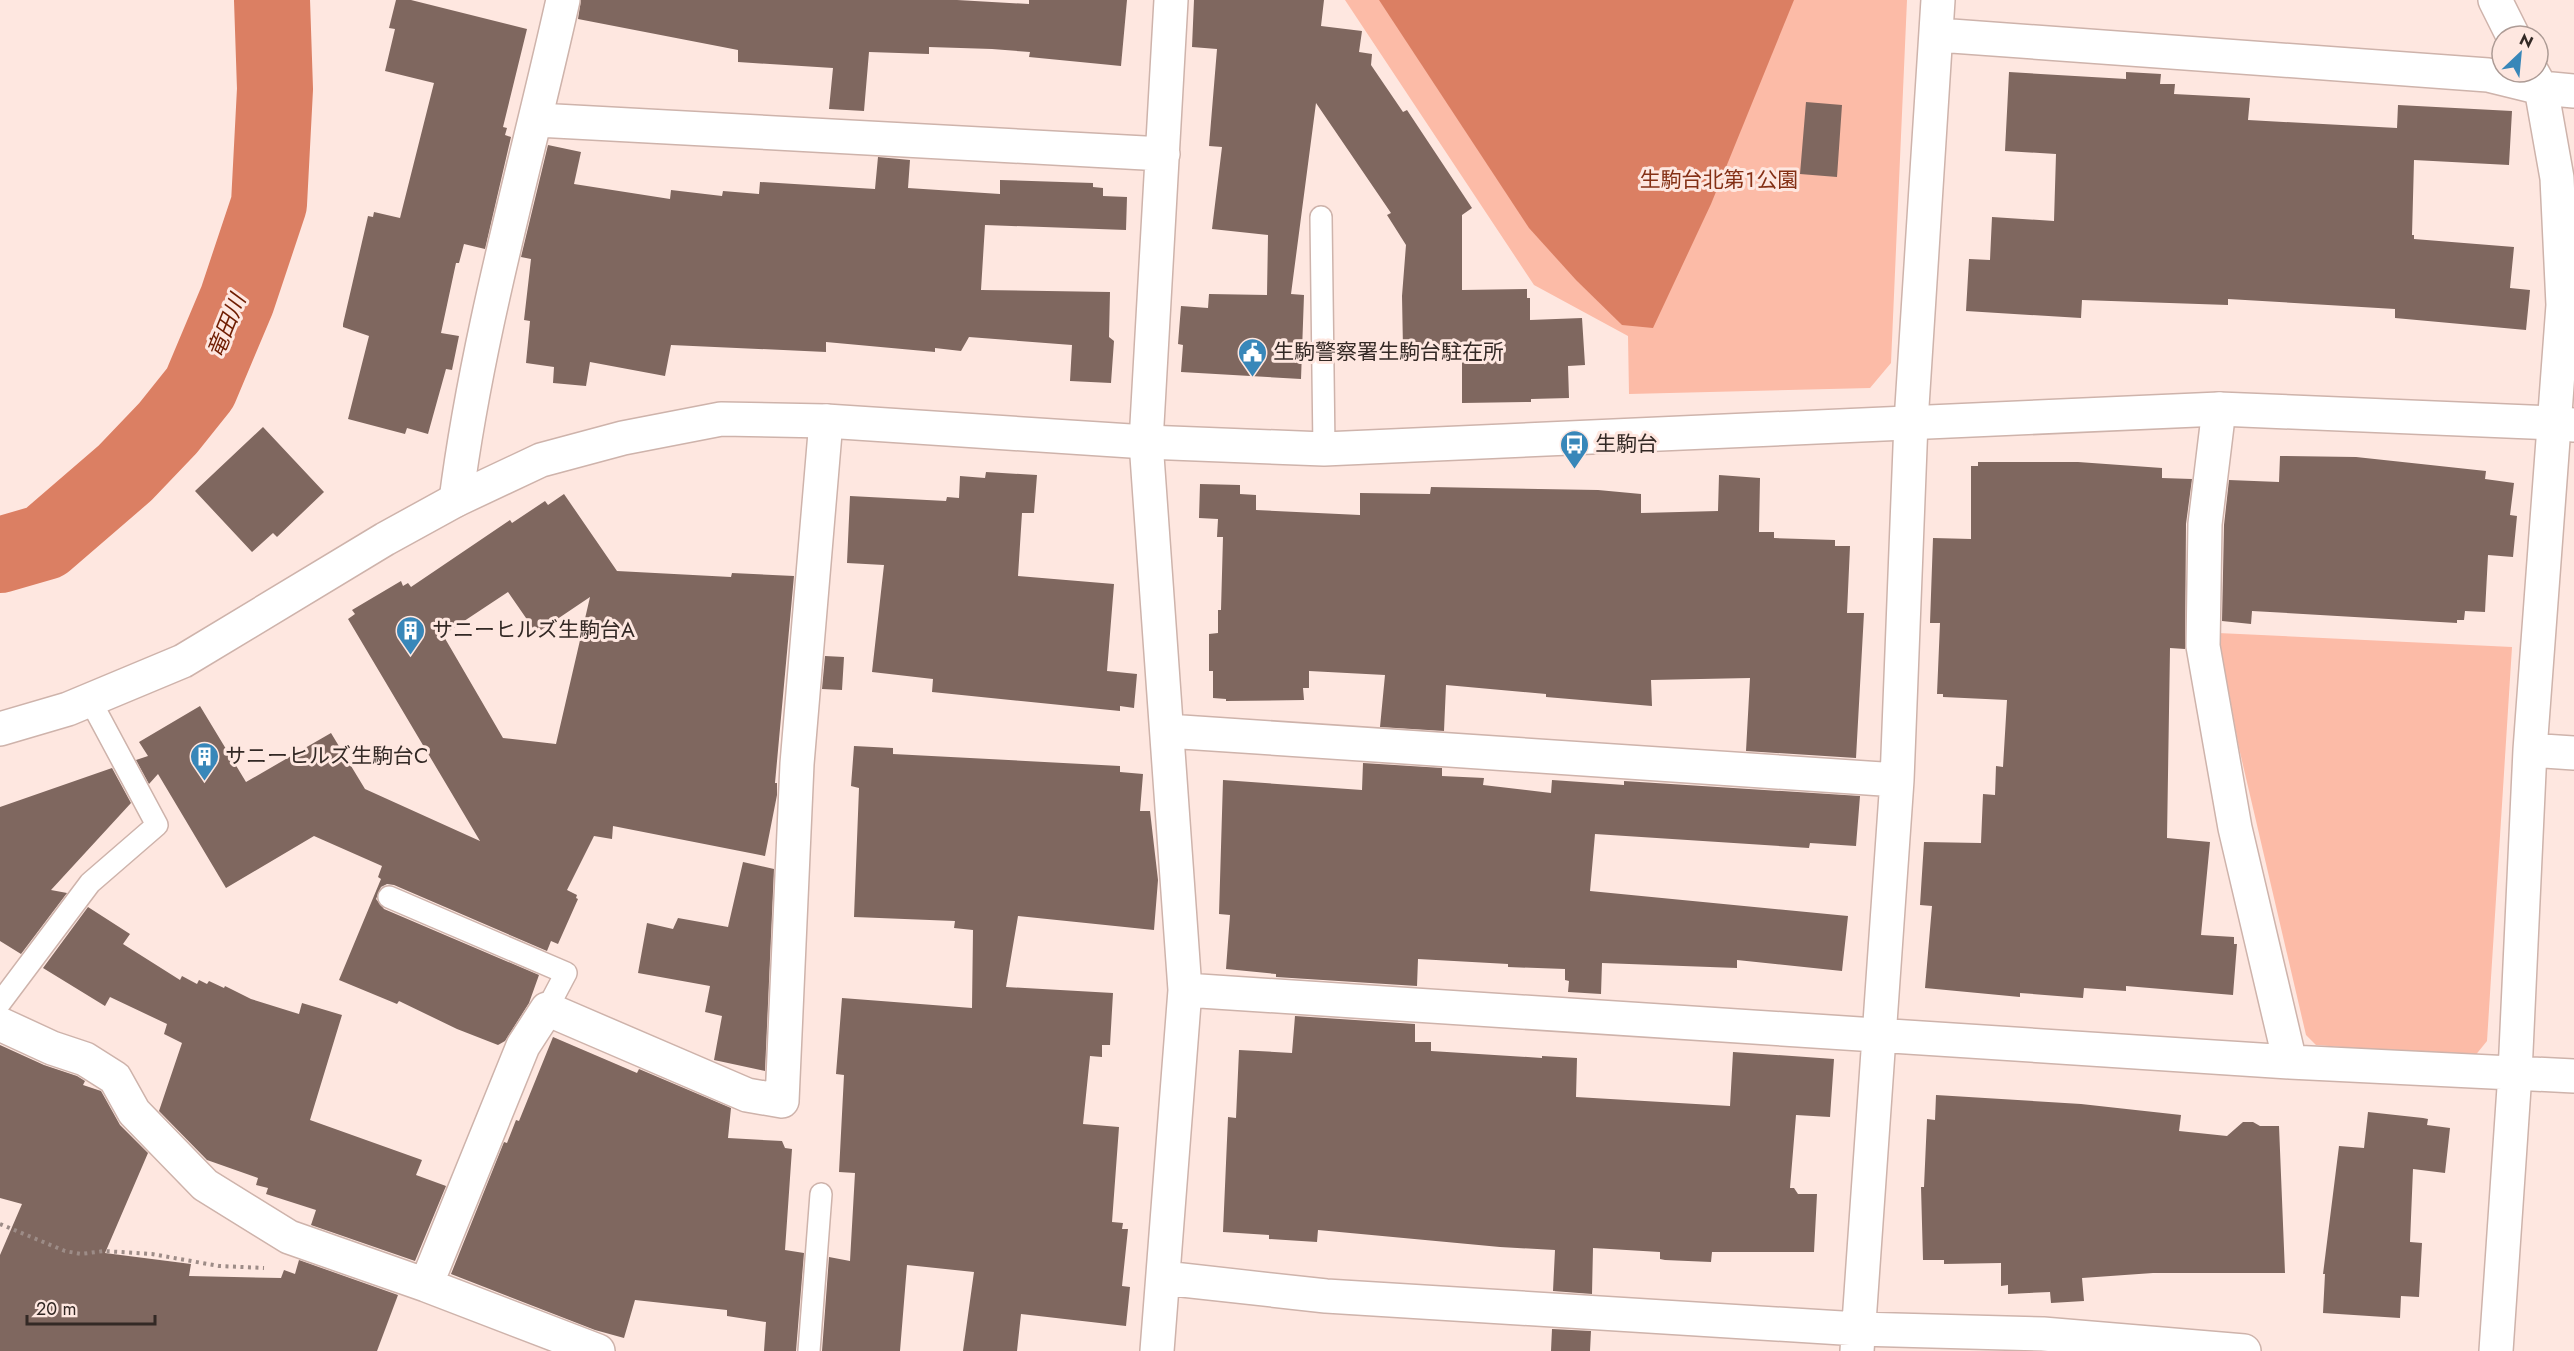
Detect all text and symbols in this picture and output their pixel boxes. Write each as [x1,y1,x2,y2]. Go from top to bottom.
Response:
north arrow [2490,24,2550,84]
text: N [2516,28,2537,54]
park label: 生駒台北第１公園 [1639,165,1799,195]
water label: 竜田川 [199,288,254,363]
public building icon: 生駒警察署生駒台駐在所 [1236,336,1268,378]
place label: 生駒警察署生駒台駐在所 [1273,337,1504,367]
bus stop icon: 生駒台 [1558,428,1590,470]
place label: 生駒台 [1595,429,1658,459]
building icon: サニーヒルズ生駒台A [395,614,427,656]
place label: サニーヒルズ生駒台A [432,615,635,645]
building icon: サニーヒルズ生駒台C [188,740,220,782]
place label: サニーヒルズ生駒台C [225,741,428,771]
scale bar [27,1288,154,1326]
text: 20 m [36,1296,76,1322]

